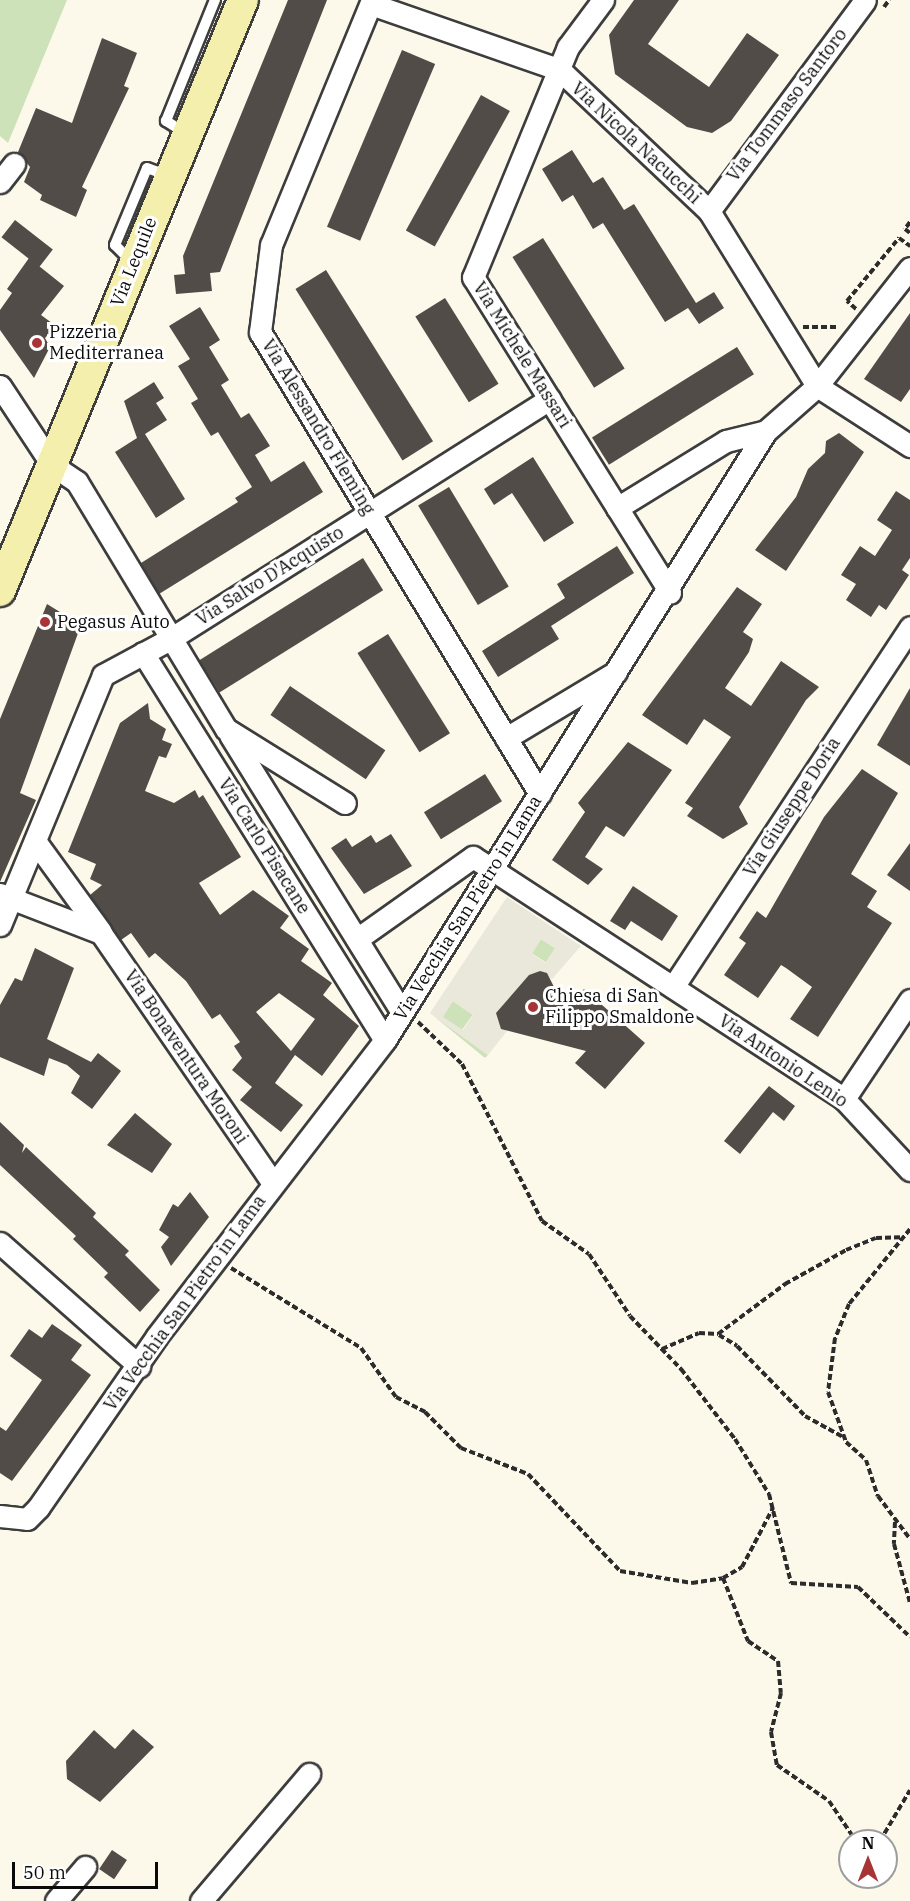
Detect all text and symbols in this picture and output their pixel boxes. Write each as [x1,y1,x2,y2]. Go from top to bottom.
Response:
street label: Via Tommaso Santoro [722,24,852,186]
street label: Via Nicola Nacucchi [567,77,705,209]
street label: Via Lequile [106,214,162,310]
street label: Via Michele Massari [468,278,576,432]
place label: Pizzeria Mediterranea [49,322,164,364]
street label: Via Alessandro Fleming [257,335,379,519]
marker: Pizzeria Mediterranea [30,336,44,350]
street label: Via Salvo D'Acquisto [192,522,348,630]
place label: Pegasus Auto [57,611,170,633]
marker: Pegasus Auto [38,615,52,629]
street label: Via Giuseppe Doria [739,733,845,881]
street label: Via Carlo Pisacane [213,774,315,918]
street label: Via Vecchia San Pietro in Lama [390,791,546,1025]
street label: Via Bonaventura Moroni [120,966,252,1148]
place label: Chiesa di San Filippo Smaldone [545,986,694,1028]
marker: Chiesa di San Filippo Smaldone [526,1000,540,1014]
street label: Via Antonio Lenio [714,1010,852,1112]
street label: Via Vecchia San Pietro in Lama [99,1191,271,1415]
north arrow [838,1829,898,1889]
text: N [862,1833,874,1853]
scale bar [15,1850,160,1888]
text: 50 m [23,1861,66,1884]

